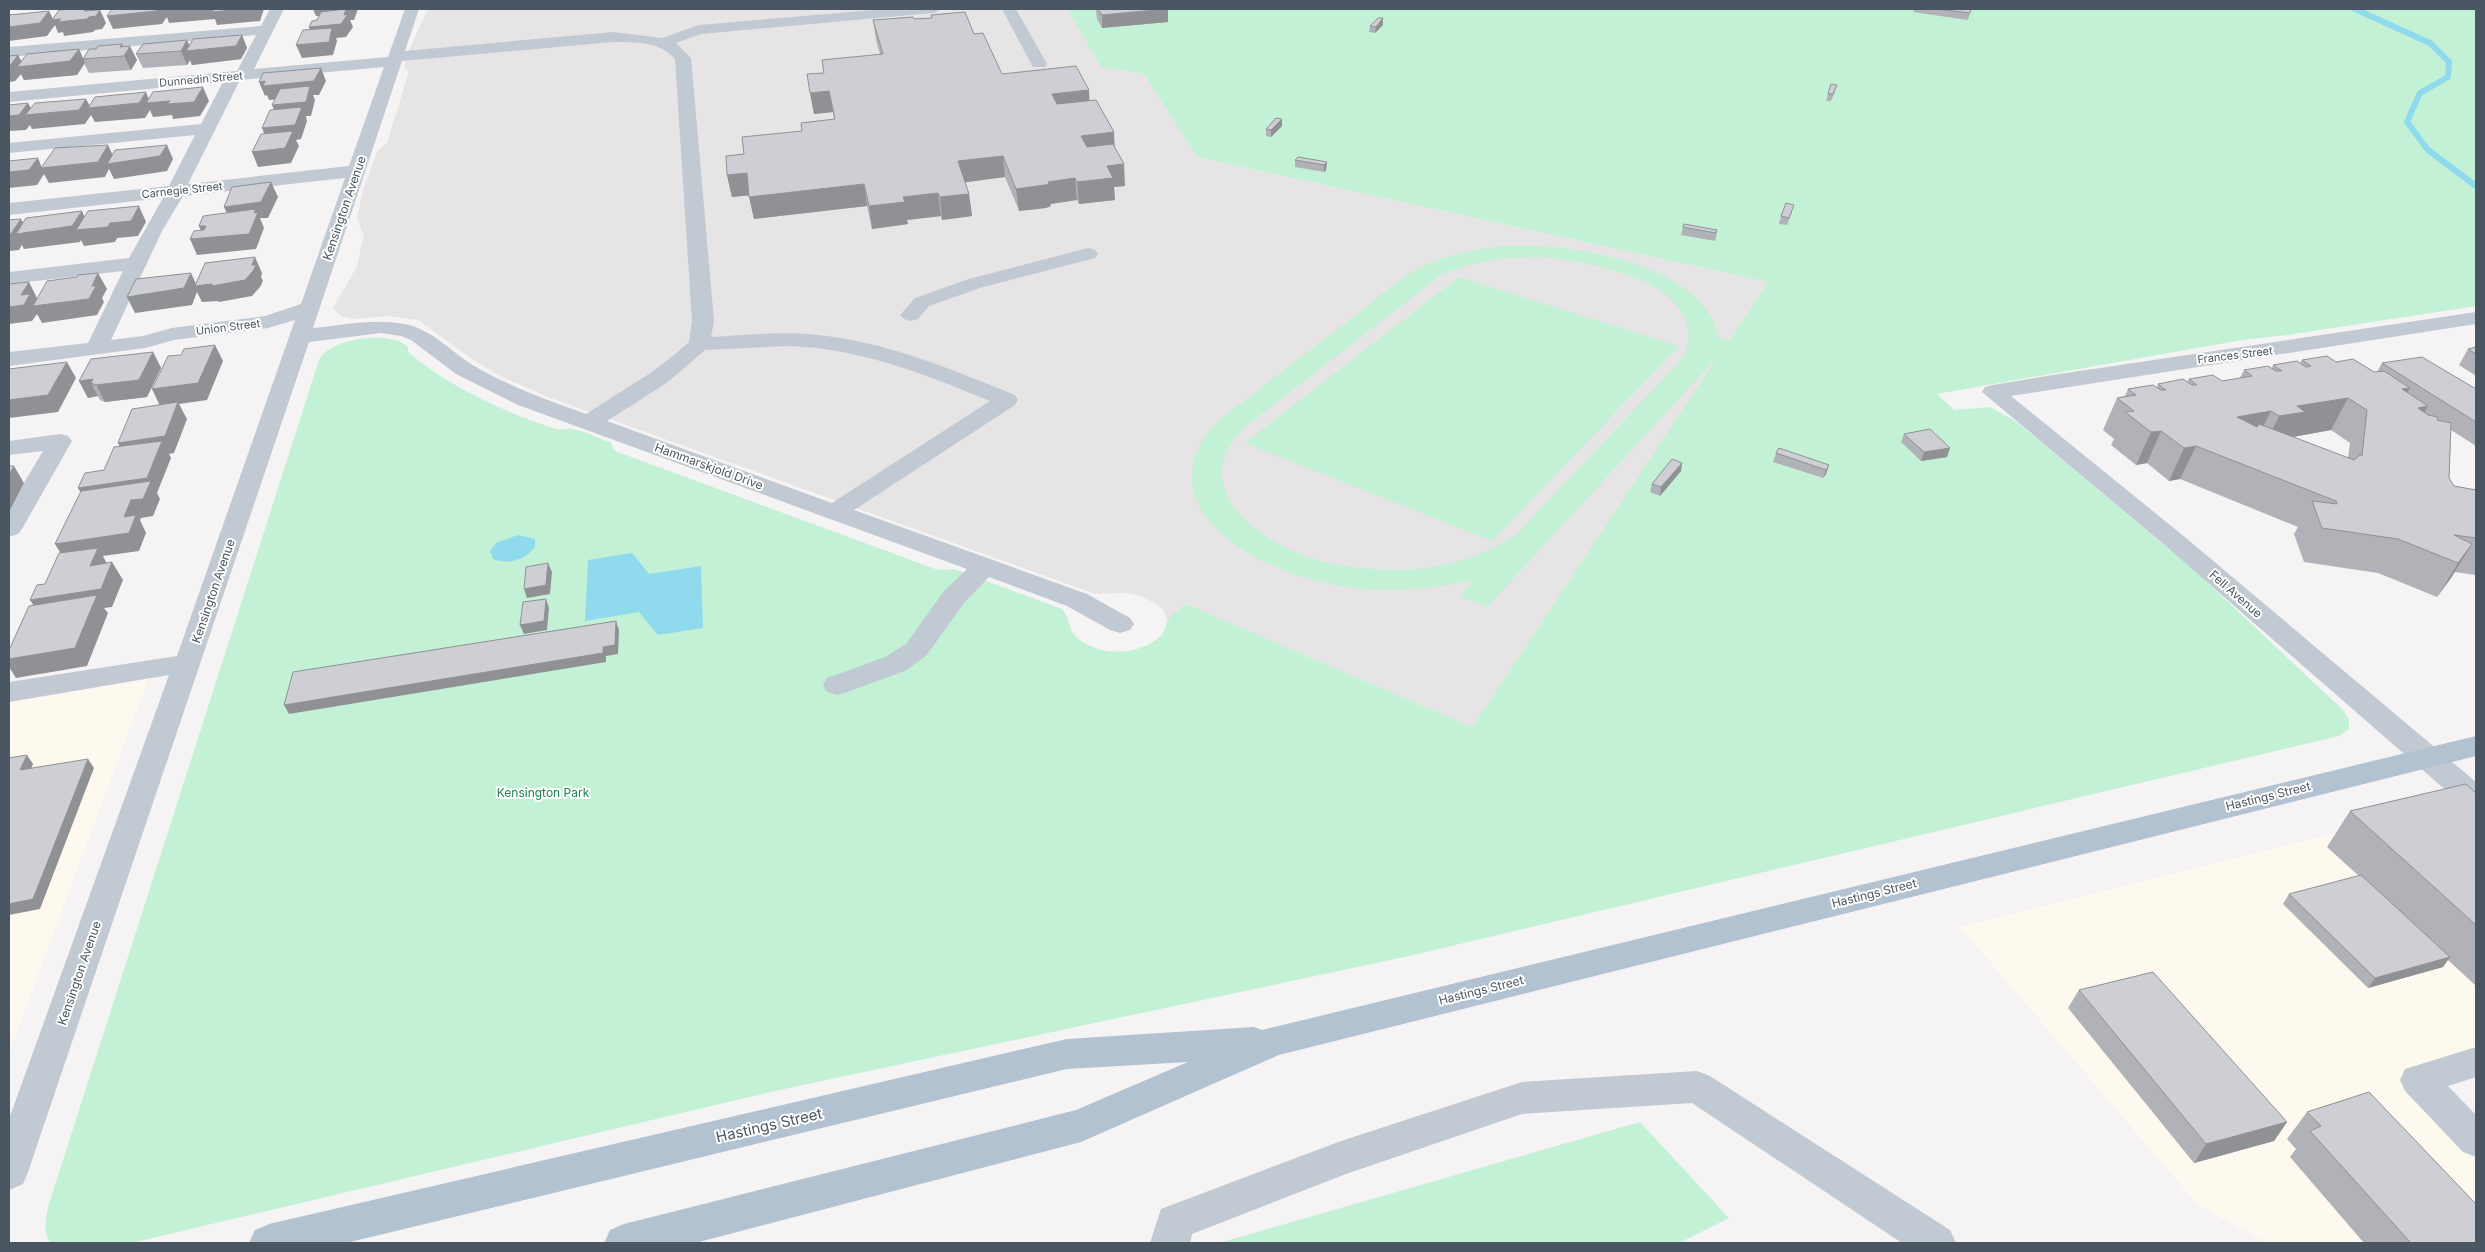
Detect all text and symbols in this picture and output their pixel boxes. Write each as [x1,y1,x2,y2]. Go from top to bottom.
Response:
street label: Dunnedin Street [159,68,244,90]
street label: Kensington Avenue [319,154,369,262]
street label: Carnegie Street [141,179,224,201]
street label: Union Street [195,316,261,338]
street label: Frances Street [2197,343,2274,367]
street label: Hammarskjold Drive [653,439,765,493]
street label: Kensington Avenue [188,537,238,645]
street label: Fell Avenue [2207,567,2265,621]
street label: Hastings Street [2224,778,2312,814]
park label: Kensington Park [497,785,590,800]
street label: Hastings Street [1830,875,1918,911]
street label: Kensington Avenue [54,919,104,1027]
street label: Hastings Street [1437,972,1525,1008]
street label: Hastings Street [714,1104,824,1146]

